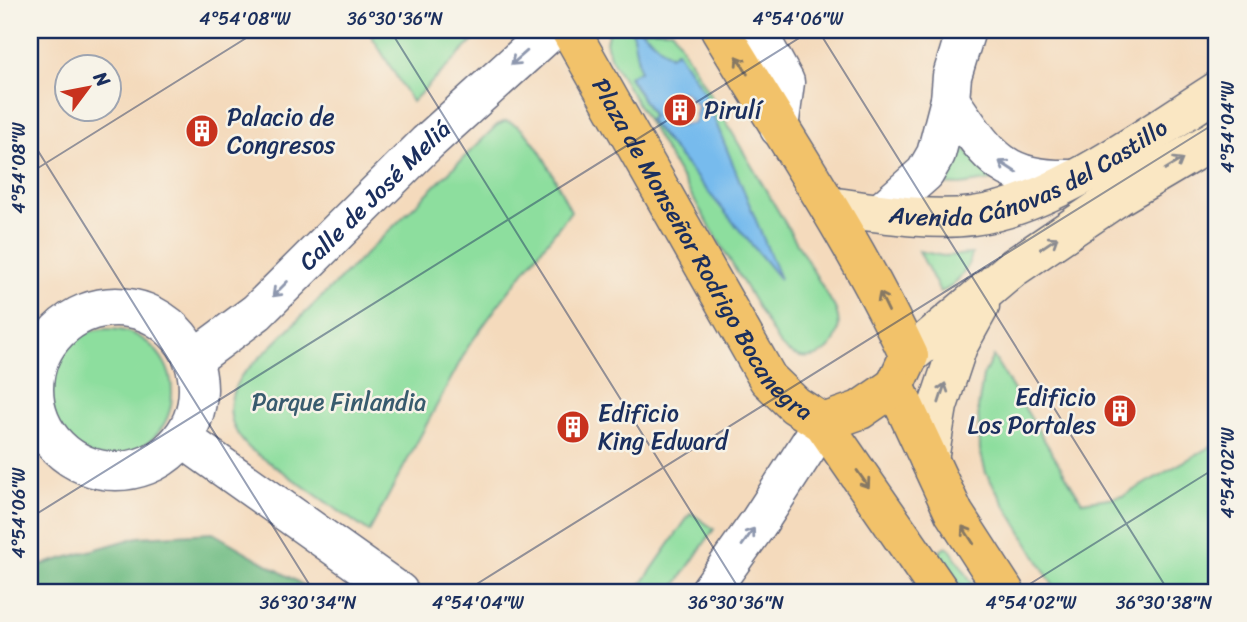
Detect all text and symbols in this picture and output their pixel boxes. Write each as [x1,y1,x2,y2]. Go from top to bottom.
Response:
text: 4°54'08"W [199,3,292,35]
text: 36°30'36"N [347,3,443,35]
text: 4°54'06"W [753,3,845,35]
one-way arrow [511,50,528,67]
north arrow [52,52,122,122]
one-way arrow [734,56,748,76]
text: N [84,64,120,94]
street label: Plaza de Monseñor Rodrigo Bocanegra [580,70,821,432]
text: 4°54'04"W [1212,80,1244,173]
place label: Pirulí [704,89,765,131]
building icon: Pirulí [661,91,699,129]
place label: Palacio de Congresos [227,96,335,166]
street label: Avenida Cánovas del Castillo [886,107,1177,239]
street label: Calle de José Meliá [288,109,461,281]
building icon: Palacio de Congresos [183,112,221,150]
text: 4°54'08"W [3,121,35,214]
one-way arrow [1164,157,1184,171]
one-way arrow [999,160,1018,174]
one-way arrow [1039,236,1058,250]
one-way arrow [272,280,289,297]
one-way arrow [877,292,890,313]
place label: Edificio Los Portales [967,376,1096,446]
park label: Parque Finlandia [252,381,426,423]
one-way arrow [937,382,949,404]
place label: Edificio King Edward [598,392,729,462]
building icon: Edificio Los Portales [1101,392,1139,430]
building icon: Edificio King Edward [554,408,592,446]
text: 4°54'02"W [1212,426,1244,519]
text: 4°54'06"W [3,466,35,558]
one-way arrow [856,469,870,488]
one-way arrow [960,525,974,545]
one-way arrow [741,528,755,547]
text: 36°30'34"N [260,587,357,619]
text: 4°54'04"W [432,587,525,619]
text: 36°30'36"N [688,587,784,619]
text: 4°54'02"W [985,587,1078,619]
text: 36°30'38"N [1116,587,1213,619]

